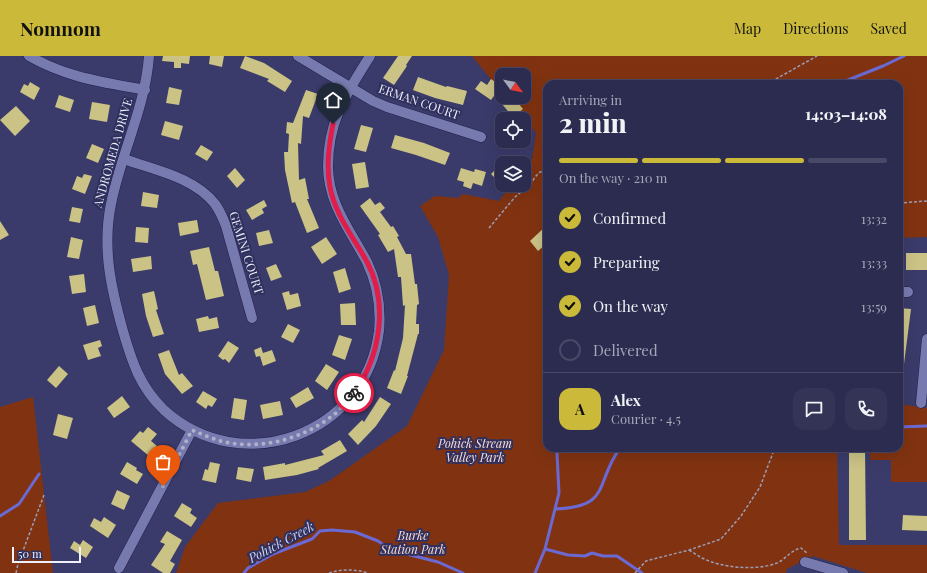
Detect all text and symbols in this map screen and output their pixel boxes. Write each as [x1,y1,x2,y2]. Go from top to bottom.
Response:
text: Nomnom [20,15,101,41]
text: Map [734,19,761,38]
text: Directions [783,19,849,38]
text: Saved [871,19,907,38]
north arrow [495,68,531,104]
map controls [495,68,531,192]
street label: ERMAN COURT [377,80,462,123]
pin [316,83,350,124]
icon: home [322,89,344,111]
text: Arriving in [559,91,622,108]
street label: ANDROMEDA DRIVE [89,96,135,210]
text: 14:03–14:08 [805,104,887,124]
text: 2 min [559,105,627,140]
button: locate [495,112,531,148]
button: layers [495,156,531,192]
text: On the way · 210 m [559,169,667,186]
icon: check [559,207,581,229]
text: Confirmed [593,208,666,228]
street label: GEMINI COURT [226,209,268,297]
text: 13:32 [861,210,887,227]
icon: check [559,251,581,273]
text: Preparing [593,252,660,272]
text: 13:33 [861,254,887,271]
icon: check [559,295,581,317]
text: On the way [593,296,668,316]
text: 13:59 [861,298,887,315]
text: Delivered [593,340,658,360]
courier [334,373,374,413]
icon: bike [343,382,365,404]
button: chat [793,388,835,430]
button: phone [845,388,887,430]
text: Alex [611,390,641,410]
text: A [575,399,585,419]
text: Courier · 4.5 [611,410,681,427]
park label: Pohick Stream Valley Park [437,435,512,465]
pin [146,445,180,486]
icon: bag [152,451,174,473]
water label: Pohick Creek [244,517,317,566]
park label: Burke Station Park [380,527,445,557]
scale bar [12,545,81,564]
text: 50 m [18,546,42,561]

